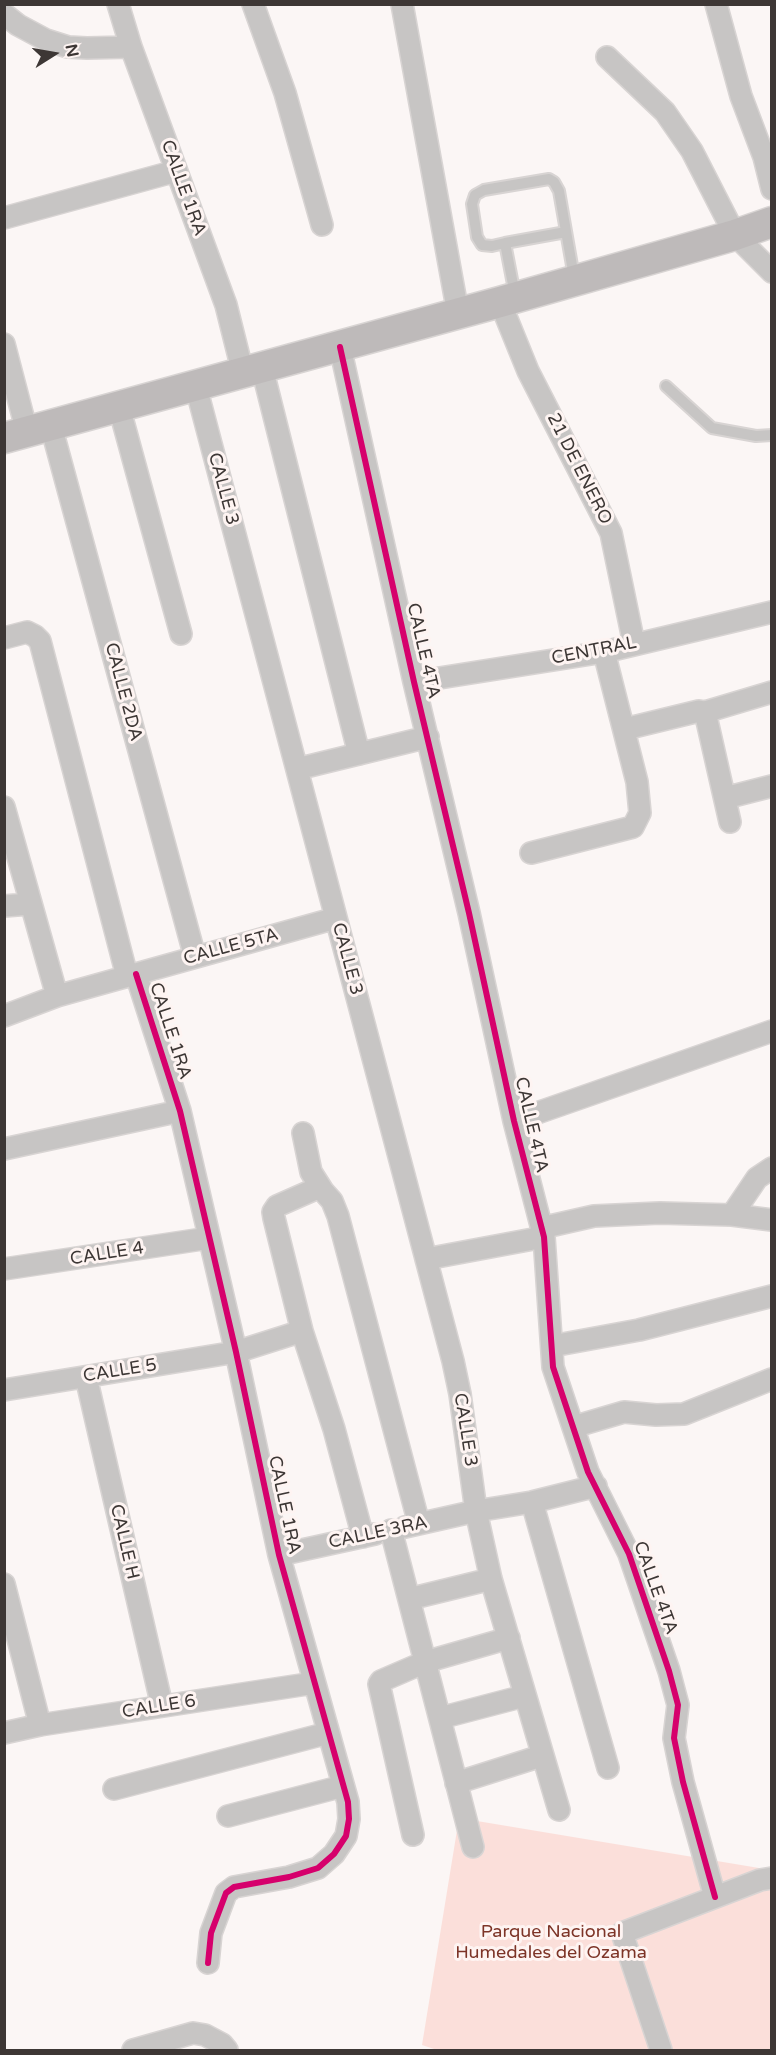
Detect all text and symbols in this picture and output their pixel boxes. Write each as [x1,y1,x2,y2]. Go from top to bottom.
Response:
north arrow [24,24,84,84]
text: N [61,42,83,59]
street label: CALLE 1RA [156,137,210,239]
street label: 21 DE ENERO [542,410,616,528]
street label: CALLE 3 [203,450,243,528]
street label: CALLE 4TA [402,601,444,701]
street label: CENTRAL [550,632,638,670]
street label: CALLE 2DA [100,641,146,743]
street label: CALLE 3 [327,920,367,998]
street label: CALLE 5TA [181,924,281,970]
street label: CALLE 1RA [144,980,196,1082]
street label: CALLE 4TA [510,1075,552,1175]
street label: CALLE 4 [69,1238,145,1270]
street label: CALLE 5 [82,1355,158,1387]
street label: CALLE 3 [449,1392,481,1468]
street label: CALLE 1RA [263,1454,305,1556]
street label: CALLE H [105,1502,143,1582]
street label: CALLE 3RA [327,1512,429,1554]
street label: CALLE 4TA [628,1539,682,1637]
street label: CALLE 6 [121,1691,197,1723]
park label: Parque Nacional Humedales del Ozama [455,1921,647,1964]

